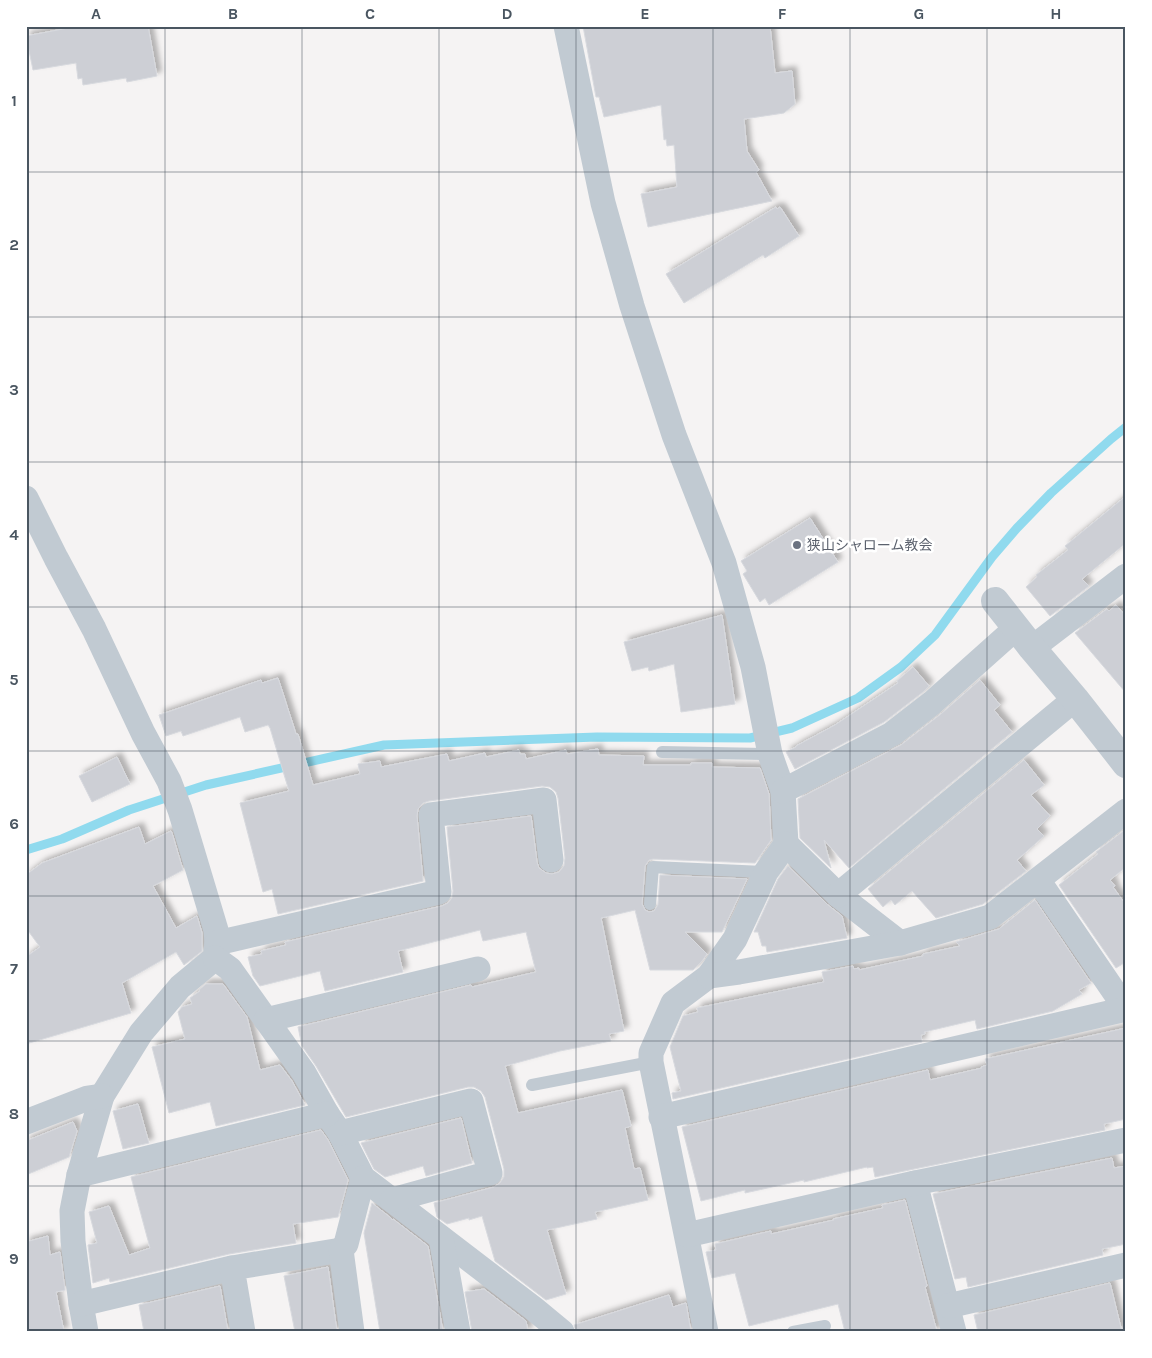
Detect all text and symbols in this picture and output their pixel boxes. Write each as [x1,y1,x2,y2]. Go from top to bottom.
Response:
text: A [91,4,101,23]
text: B [228,4,238,23]
text: C [365,4,375,23]
text: D [502,4,513,23]
text: E [640,4,650,23]
text: F [778,4,787,23]
text: G [914,4,924,23]
text: H [1050,4,1062,23]
text: 1 [11,91,17,110]
text: 2 [9,235,19,254]
text: 3 [9,380,19,399]
text: 4 [9,525,19,544]
place label: 狭山シャローム教会 [807,537,933,554]
marker: 狭山シャローム教会 [791,539,803,551]
text: 5 [9,670,19,689]
text: 6 [9,814,19,833]
text: 7 [10,959,18,978]
text: 8 [9,1104,19,1123]
text: 9 [9,1249,19,1268]

